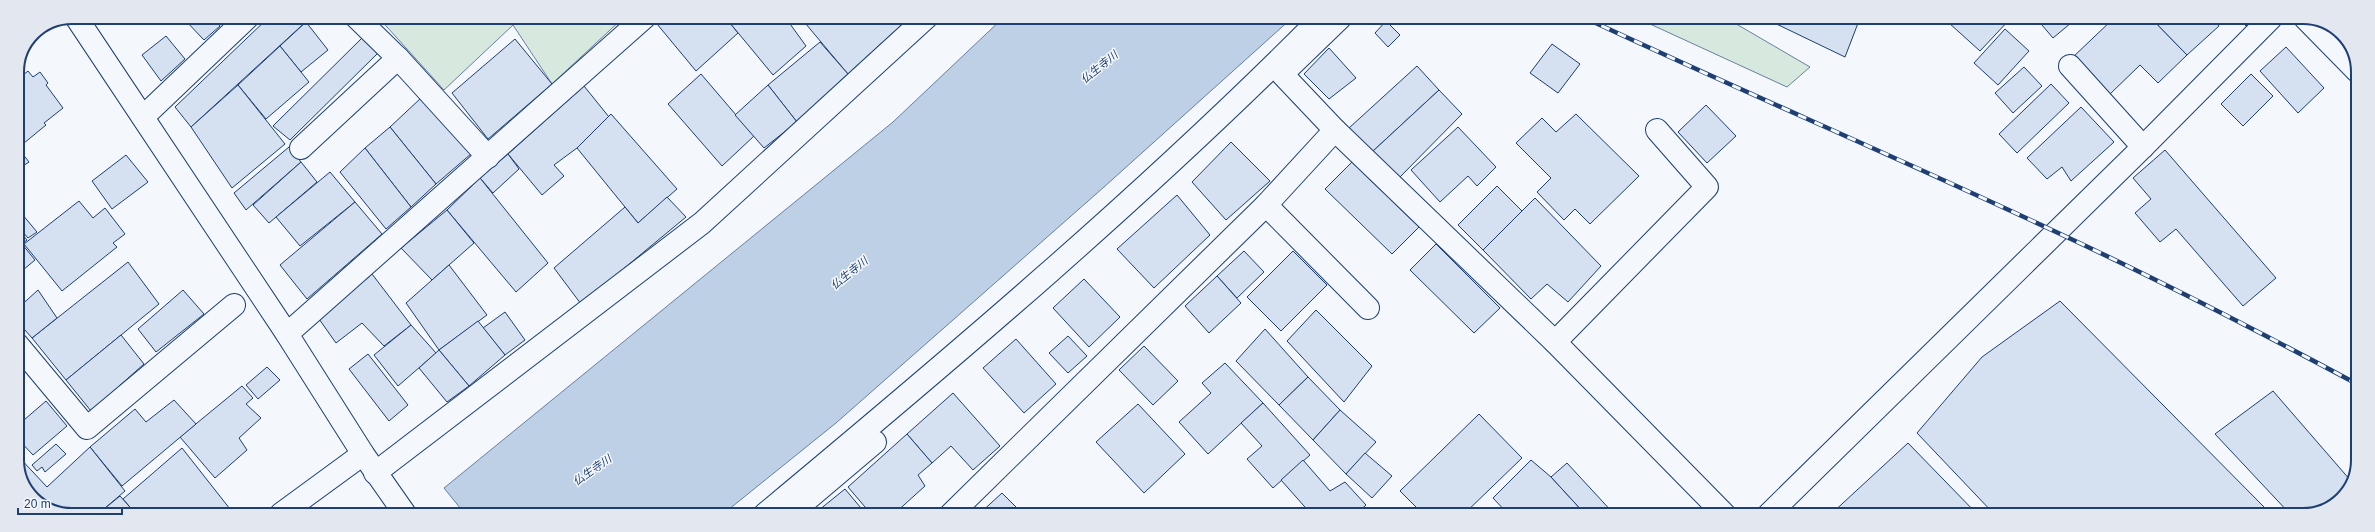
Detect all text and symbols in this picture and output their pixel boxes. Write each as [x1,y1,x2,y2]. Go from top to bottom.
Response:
water label: 仏生寺川 [1078,48,1121,86]
water label: 仏生寺川 [828,254,871,292]
water label: 仏生寺川 [571,452,614,488]
scale bar [18,490,122,516]
text: 20 m [24,497,51,511]

